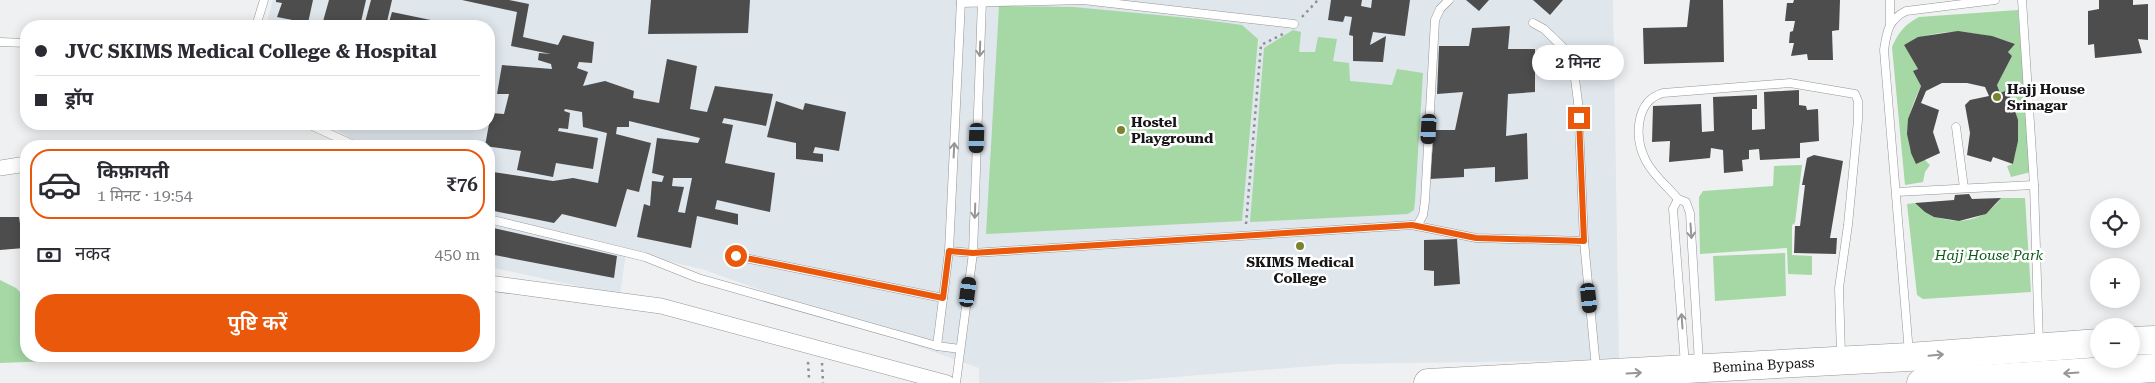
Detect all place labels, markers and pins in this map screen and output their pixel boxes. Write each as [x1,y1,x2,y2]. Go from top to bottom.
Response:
place label: Hajj House Srinagar [2007,81,2085,113]
marker: Hajj House Srinagar [1991,91,2003,103]
place label: Hostel Playground [1131,114,1214,146]
marker: Hostel Playground [1115,124,1127,136]
marker: SKIMS Medical College [1294,240,1306,252]
place label: SKIMS Medical College [1246,254,1354,286]

